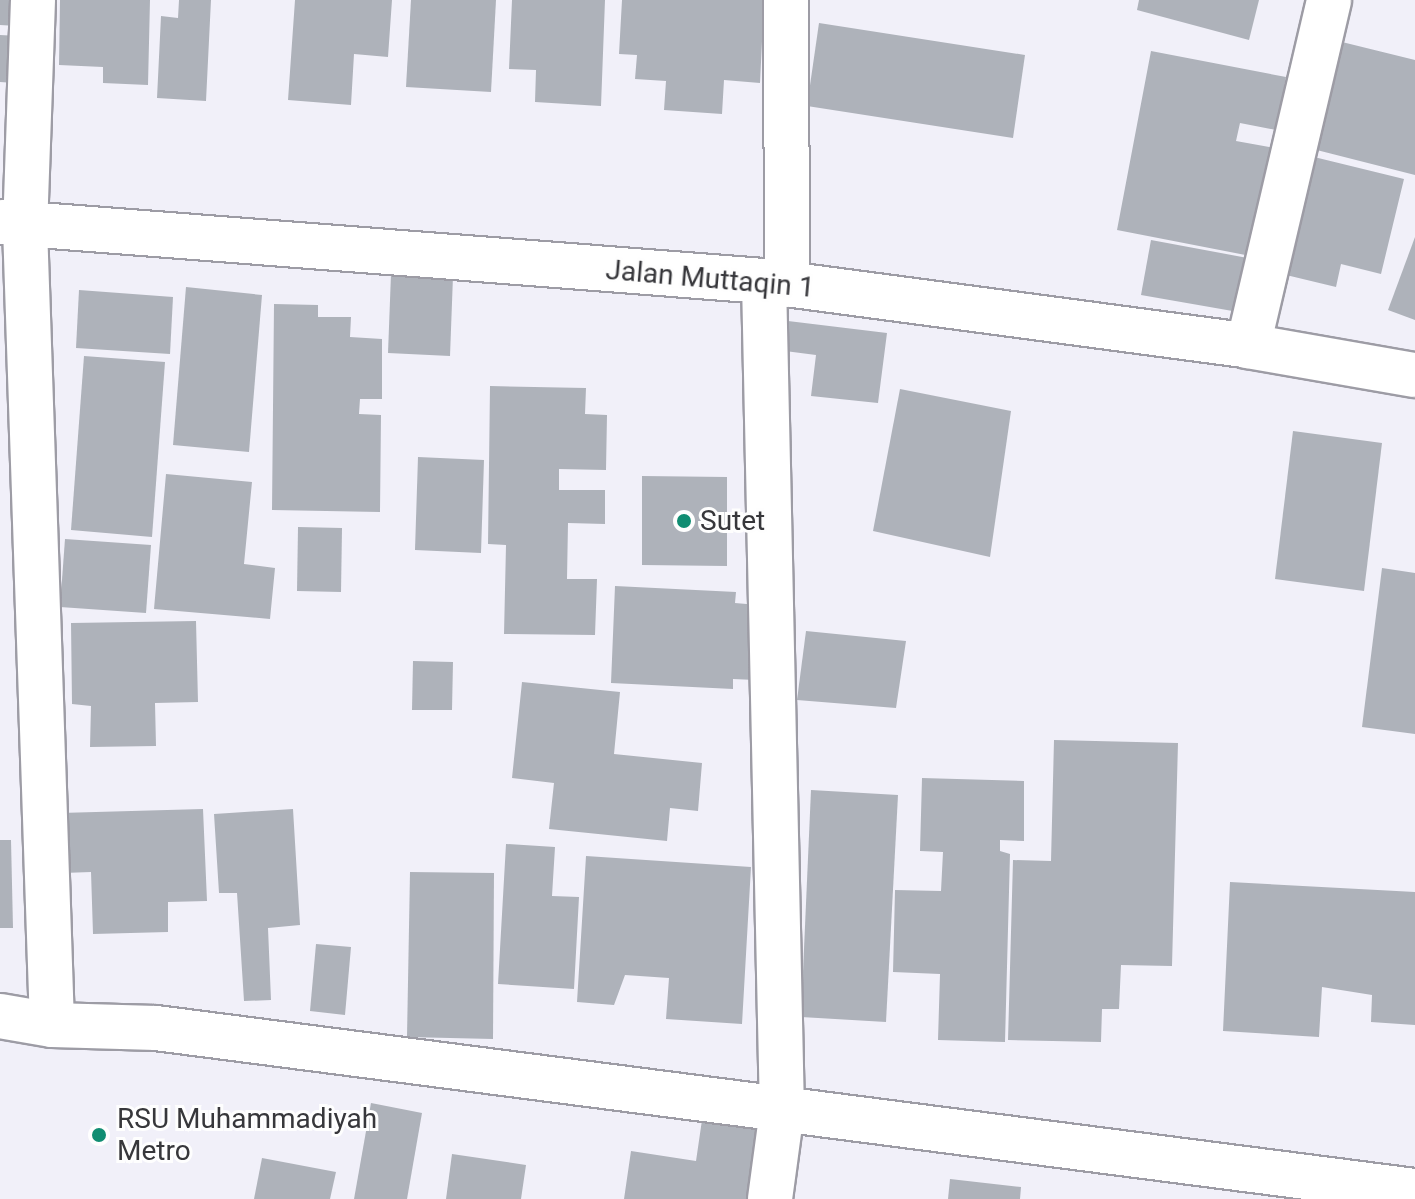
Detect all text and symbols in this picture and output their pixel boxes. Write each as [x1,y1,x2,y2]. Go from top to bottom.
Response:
street label: Jalan Muttaqin 1 [604,253,816,305]
place label: Sutet [700,504,765,538]
marker: Sutet [675,512,693,530]
place label: RSU Muhammadiyah Metro [117,1102,377,1168]
marker: RSU Muhammadiyah Metro [88,1124,110,1146]

